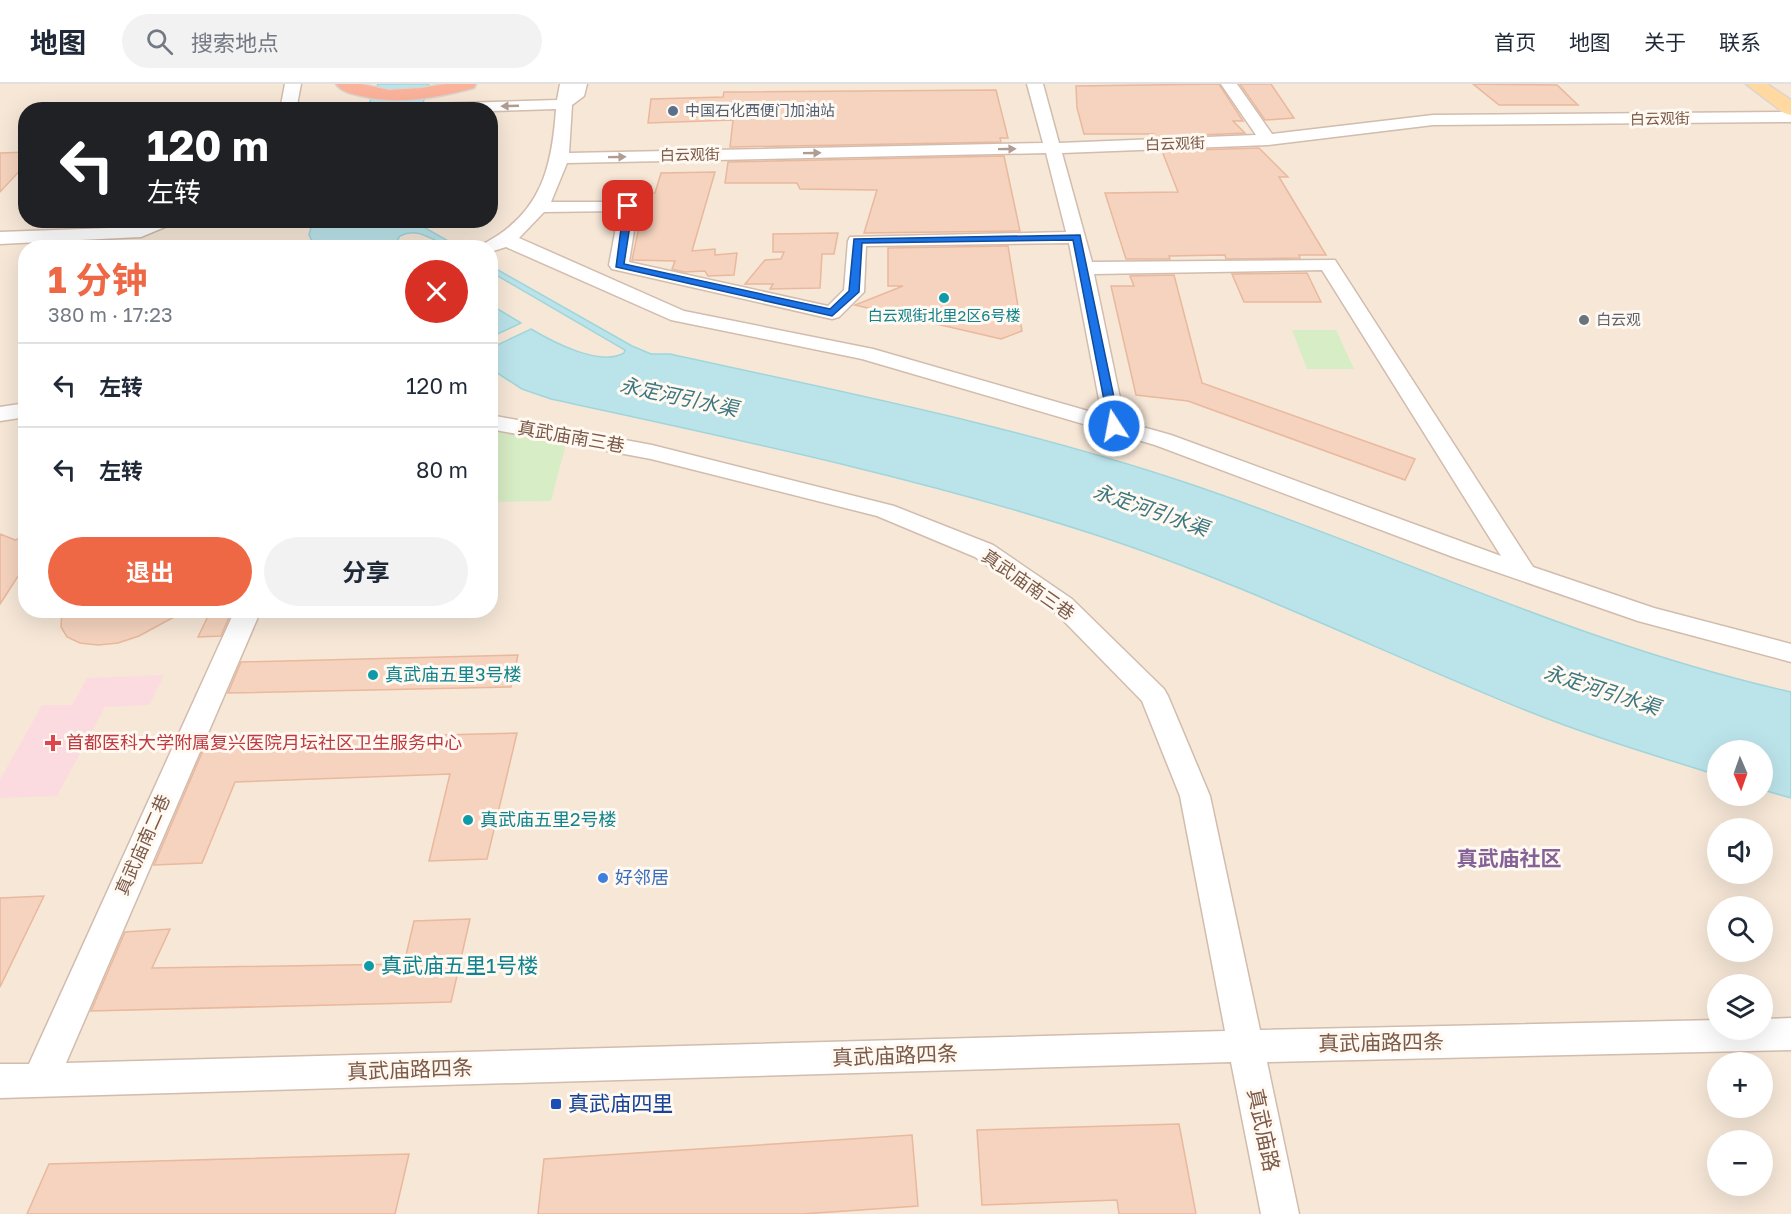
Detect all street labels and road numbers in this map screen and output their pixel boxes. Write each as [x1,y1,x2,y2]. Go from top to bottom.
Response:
street label: 白云观街 [1630,108,1690,128]
street label: 白云观街 [1145,133,1205,153]
street label: 白云观街 [660,144,720,164]
street label: 真武庙南三巷 [516,416,626,456]
street label: 真武庙南三巷 [978,544,1079,624]
street label: 真武庙南二巷 [110,791,174,898]
street label: 真武庙路四条 [1318,1028,1444,1056]
street label: 真武庙路四条 [832,1040,958,1070]
street label: 真武庙路四条 [347,1054,473,1084]
street label: 真武庙路 [1243,1086,1285,1174]

